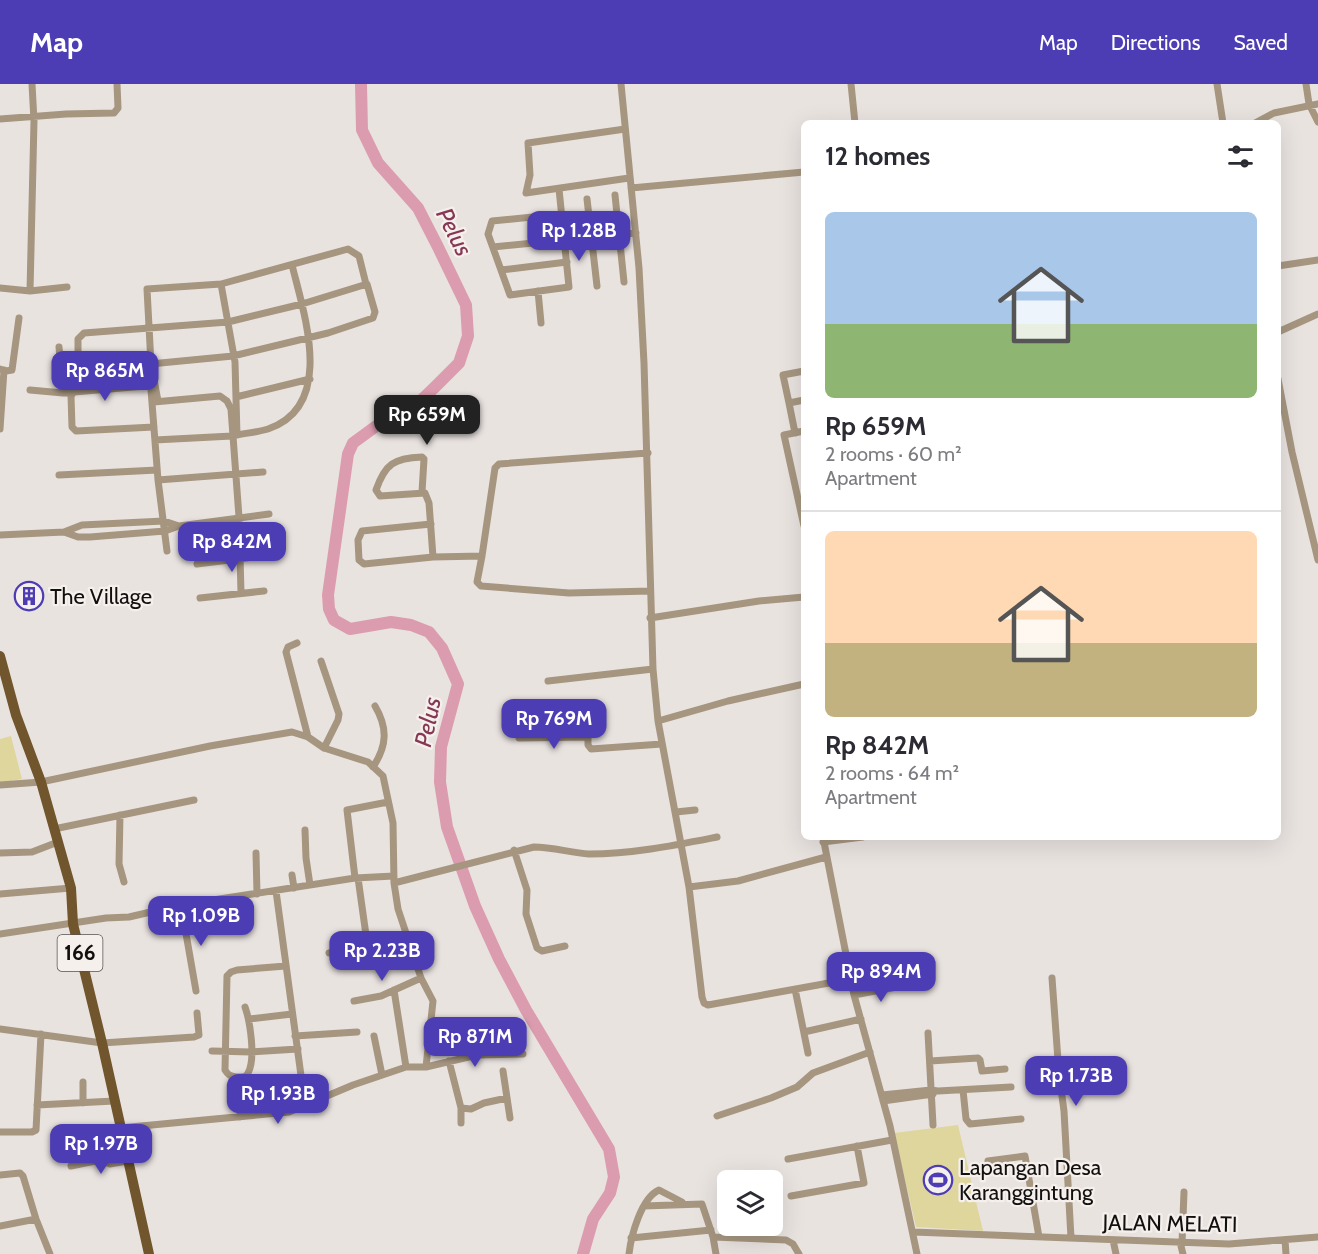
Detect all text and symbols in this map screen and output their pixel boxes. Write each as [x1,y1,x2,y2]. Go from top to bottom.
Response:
text: Map [30,25,83,59]
text: Map [1039,30,1078,55]
text: Directions [1111,30,1200,55]
text: Saved [1233,30,1288,55]
text: 12 homes [825,140,930,172]
icon: filters [1224,140,1257,173]
water label: Pelus [430,203,479,261]
pin: Rp 1.28B [517,211,641,262]
text: Rp 1.28B [541,218,617,242]
icon: home [987,251,1095,359]
pin: Rp 865M [50,351,160,402]
text: Rp 865M [65,358,145,382]
pin: Rp 659M [372,395,482,446]
text: Rp 659M [388,402,466,426]
text: Rp 659M [825,410,926,442]
text: 2 rooms · 60 m² [825,442,962,466]
text: Apartment [825,466,917,490]
pin: Rp 842M [177,522,287,573]
text: Rp 842M [192,529,272,553]
icon: home [987,570,1095,678]
building icon: The Village [13,580,45,612]
place label: The Village [50,583,152,610]
water label: Pelus [408,694,447,750]
pin: Rp 769M [499,699,609,750]
text: Rp 769M [516,706,593,730]
text: Rp 842M [825,729,929,761]
text: 2 rooms · 64 m² [825,761,959,785]
text: Apartment [825,785,917,809]
pin: Rp 1.09B [139,896,263,947]
text: Rp 1.09B [162,903,240,927]
pin: Rp 2.23B [320,931,444,982]
road number: 166 [58,935,103,971]
text: Rp 2.23B [343,938,421,962]
pin: Rp 894M [826,952,936,1003]
text: Rp 894M [841,959,921,983]
pin: Rp 871M [420,1017,530,1068]
text: Rp 871M [438,1024,512,1048]
pin: Rp 1.73B [1014,1056,1138,1107]
text: Rp 1.73B [1039,1063,1113,1087]
pin: Rp 1.93B [216,1074,340,1125]
text: Rp 1.93B [241,1081,315,1105]
pin: Rp 1.97B [39,1124,163,1175]
text: Rp 1.97B [64,1131,138,1155]
place label: Lapangan Desa Karanggintung [959,1154,1102,1206]
sports icon: Lapangan Desa Karanggintung [922,1164,954,1196]
map controls [717,1170,783,1236]
button: layers [717,1170,783,1236]
street label: JALAN MELATI [1101,1209,1238,1238]

